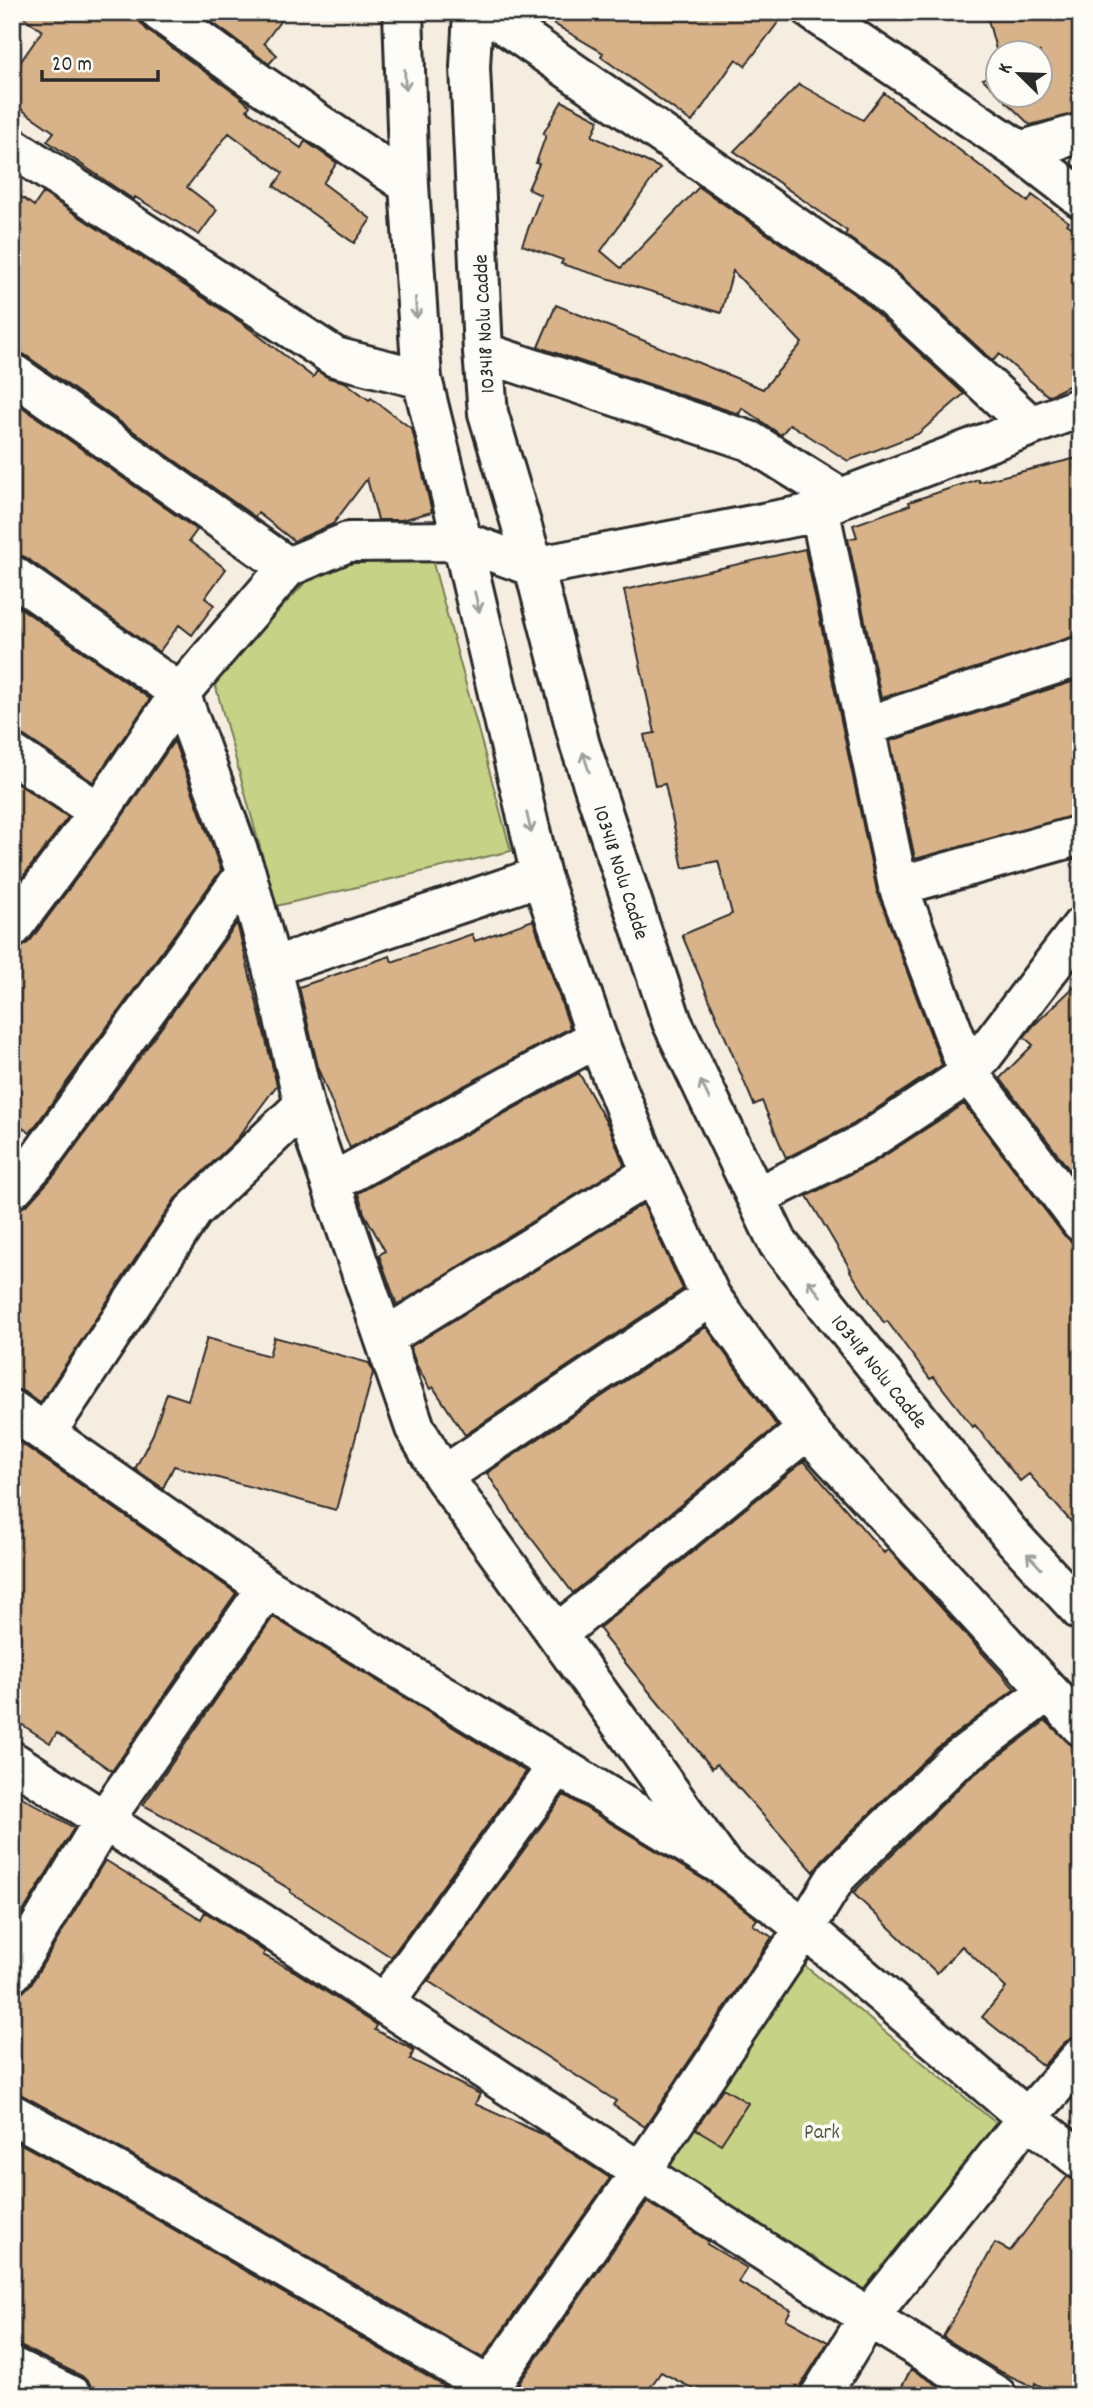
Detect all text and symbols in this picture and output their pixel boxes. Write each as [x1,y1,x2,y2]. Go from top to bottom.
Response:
scale bar [42,38,158,82]
north arrow [984,38,1054,108]
text: 20 m [52,51,92,81]
text: K [992,59,1021,78]
one-way arrow [399,69,412,92]
street label: 103418 Nolu Cadde [467,253,505,394]
one-way arrow [410,296,423,318]
one-way arrow [471,590,484,613]
one-way arrow [578,751,591,773]
street label: 103418 Nolu Cadde [583,802,655,944]
one-way arrow [523,811,536,834]
one-way arrow [698,1080,711,1101]
one-way arrow [807,1280,822,1298]
street label: 103418 Nolu Cadde [822,1309,933,1437]
one-way arrow [1026,1553,1043,1570]
park label: Park [804,2119,840,2149]

